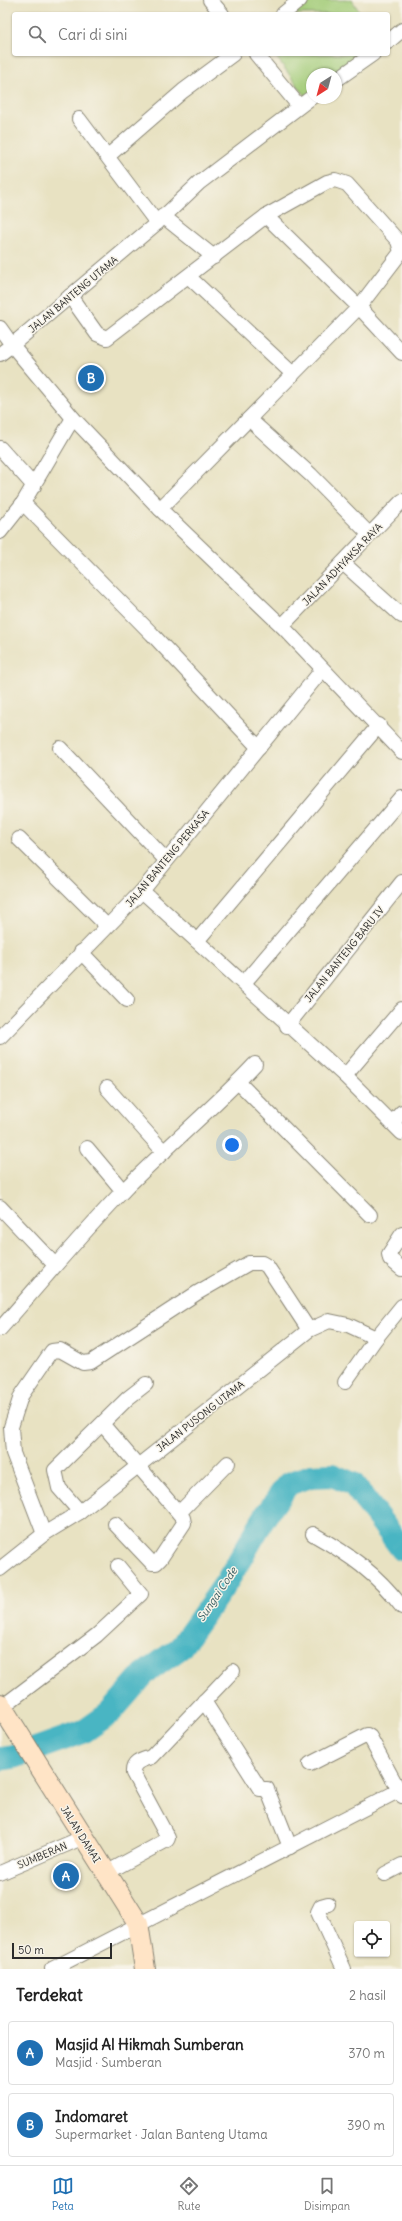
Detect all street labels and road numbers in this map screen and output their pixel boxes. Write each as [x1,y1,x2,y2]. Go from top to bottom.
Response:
street label: JALAN BANTENG UTAMA [26,253,121,336]
street label: JALAN ADHYAKSA RAYA [300,520,385,608]
street label: JALAN BANTENG PERKASA [123,807,212,910]
street label: JALAN BANTENG BARU IV [302,904,387,1005]
street label: JALAN PUSONG UTAMA [154,1378,247,1455]
street label: JALAN DAMAI [58,1803,103,1865]
street label: SUMBERAN [15,1839,69,1872]

